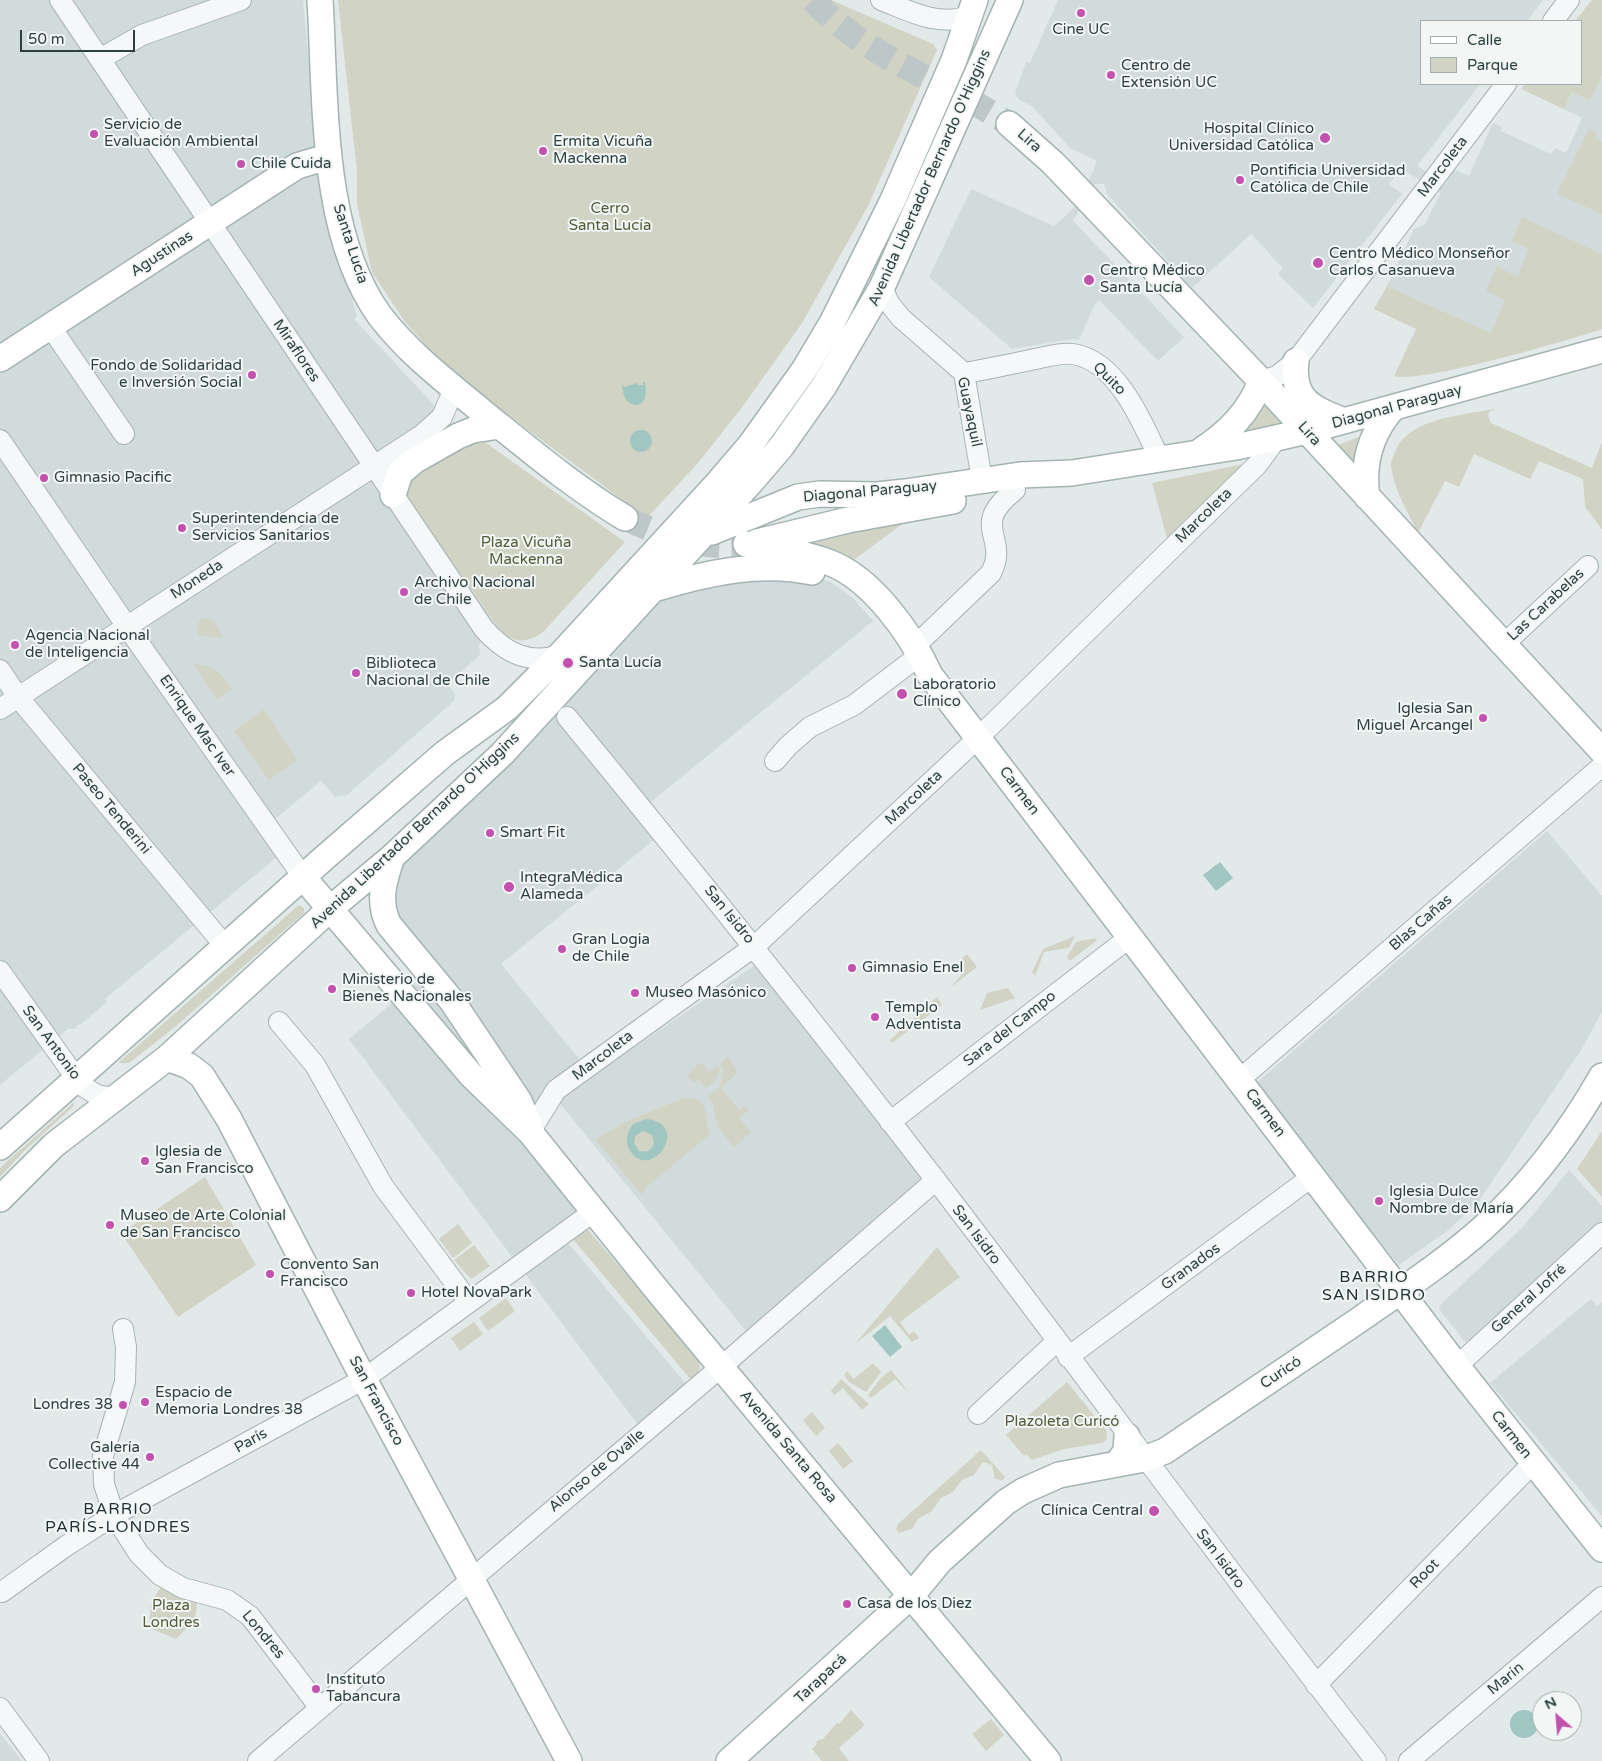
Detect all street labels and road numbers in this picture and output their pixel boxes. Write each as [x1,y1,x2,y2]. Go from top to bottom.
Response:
street label: Avenida Libertador Bernardo O'Higgins [865,47,995,309]
street label: Lira [1013,125,1045,157]
street label: Marcoleta [1414,133,1472,201]
street label: Santa Lucía [329,202,371,286]
street label: Agustinas [127,227,197,281]
street label: Miraflores [268,316,324,386]
street label: Quito [1089,359,1129,399]
street label: Guayaquil [953,375,985,449]
street label: Diagonal Paraguay [1330,381,1464,433]
street label: Lira [1293,418,1325,450]
street label: Diagonal Paraguay [802,477,938,507]
street label: Marcoleta [1172,485,1236,547]
street label: Moneda [167,556,227,604]
street label: Las Carabelas [1504,565,1588,645]
street label: Enrique Mac Iver [155,672,239,780]
street label: Avenida Libertador Bernardo O'Higgins [307,729,523,933]
street label: Paseo Tenderini [68,760,154,858]
street label: Carmen [995,763,1043,819]
street label: Marcoleta [882,767,946,829]
street label: San Isidro [700,882,758,948]
street label: Blas Cañas [1386,891,1456,955]
street label: Sara del Campo [960,987,1060,1071]
street label: San Antonio [18,1002,84,1084]
street label: Marcoleta [569,1027,637,1085]
street label: Carmen [1241,1085,1289,1141]
street label: San Isidro [948,1202,1004,1268]
street label: Granados [1158,1239,1224,1295]
street label: General Jofré [1488,1261,1570,1337]
street label: San Francisco [345,1353,407,1449]
street label: Curicó [1257,1353,1305,1393]
street label: Avenida Santa Rosa [736,1387,840,1507]
street label: Carmen [1487,1407,1535,1463]
street label: París [231,1425,271,1457]
street label: Alonso de Ovalle [545,1426,649,1516]
street label: San Isidro [1192,1526,1248,1592]
street label: Root [1407,1555,1443,1593]
street label: Londres [238,1607,288,1663]
street label: Tarapacá [791,1650,851,1708]
street label: Marín [1484,1659,1528,1699]

